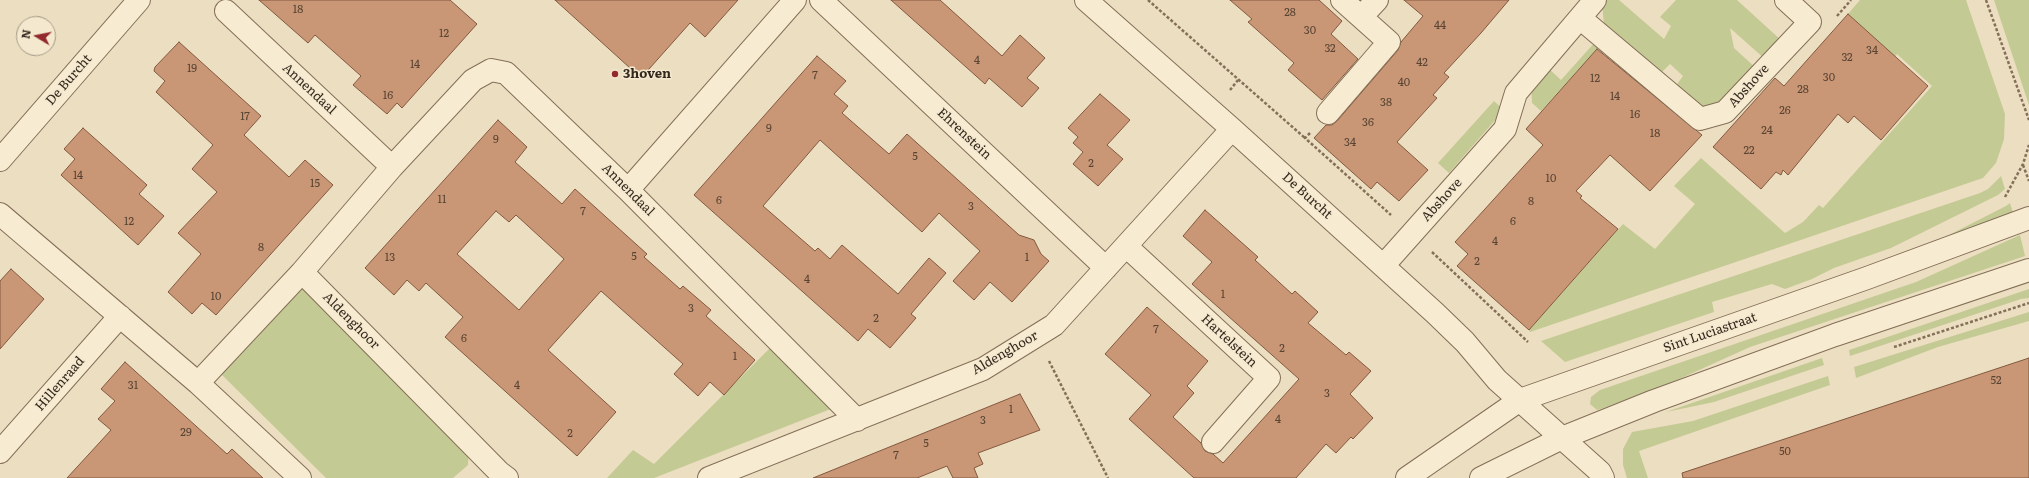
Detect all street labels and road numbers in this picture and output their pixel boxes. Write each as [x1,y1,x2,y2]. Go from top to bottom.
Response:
street label: De Burcht [43,51,95,109]
street label: Annendaal [279,60,339,118]
street label: Abshove [1725,61,1773,111]
street label: Ehrenstein [934,105,994,163]
street label: Annendaal [599,161,657,219]
street label: De Burcht [1279,169,1335,223]
street label: Abshove [1418,175,1466,225]
street label: Aldenghoor [319,289,383,353]
street label: Sint Luciastraat [1661,310,1759,356]
street label: Hartelstein [1198,311,1260,371]
street label: Aldenghoor [969,328,1041,378]
street label: Hillenraad [32,354,88,414]

